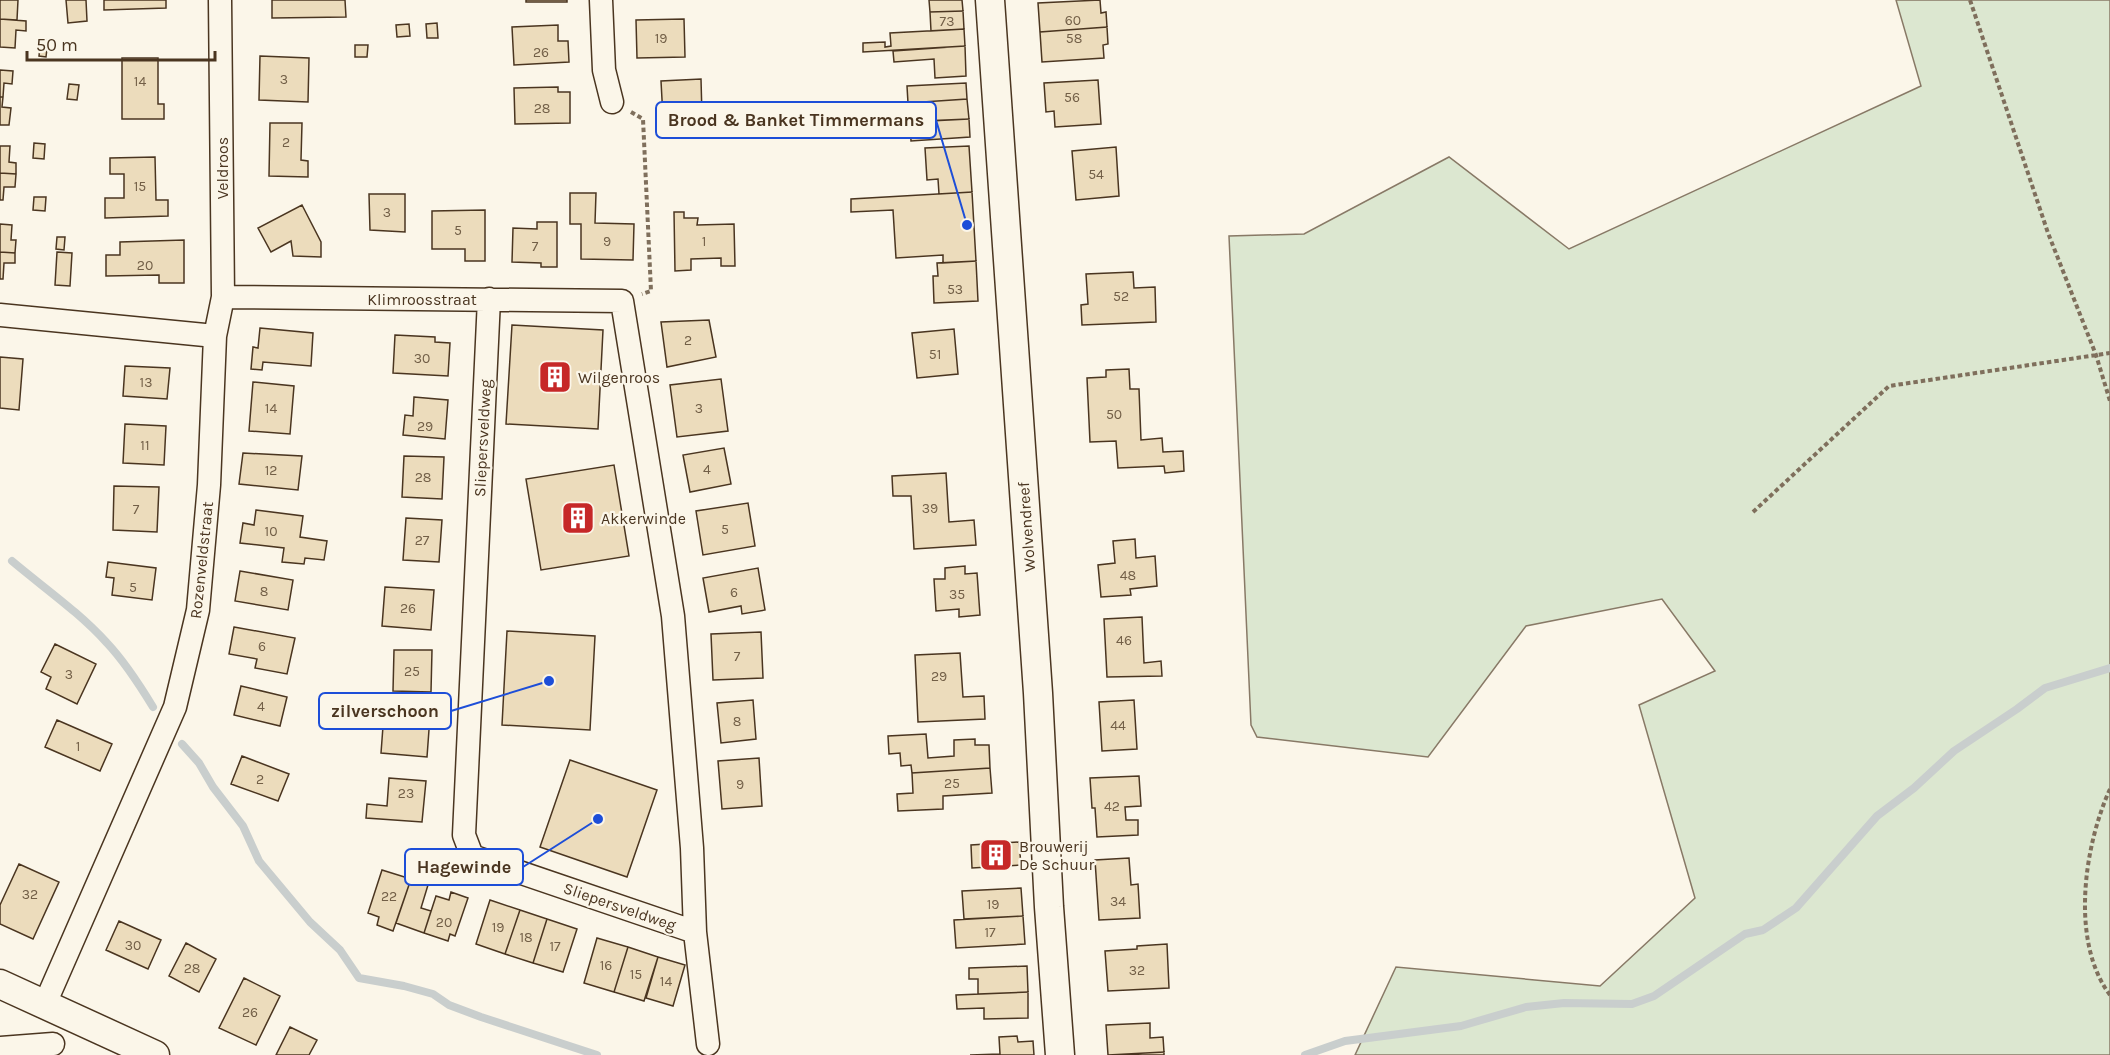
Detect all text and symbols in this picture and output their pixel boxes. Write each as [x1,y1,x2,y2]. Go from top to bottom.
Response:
house number: 60 [1065,12,1081,29]
house number: 73 [940,13,954,30]
scale bar [27,24,214,62]
house number: 19 [655,30,667,47]
house number: 58 [1066,30,1082,47]
text: 50 m [36,34,78,56]
house number: 26 [533,44,549,61]
house number: 3 [280,71,288,88]
house number: 14 [134,73,146,90]
house number: 56 [1064,89,1080,106]
house number: 28 [534,100,550,117]
callout: Brood & Banket Timmermans [656,102,936,138]
text: Brood & Banket Timmermans [668,109,924,131]
house number: 2 [282,134,290,151]
street label: Veldroos [213,137,232,199]
house number: 54 [1088,166,1104,183]
house number: 15 [134,178,146,195]
house number: 3 [383,204,391,221]
house number: 5 [454,222,462,239]
house number: 9 [603,233,611,250]
house number: 1 [702,233,706,250]
house number: 7 [532,238,539,255]
house number: 20 [137,257,153,274]
house number: 53 [947,281,963,298]
house number: 52 [1113,288,1129,305]
street label: Klimroosstraat [367,290,477,309]
house number: 2 [684,332,692,349]
house number: 51 [929,346,941,363]
house number: 30 [414,350,430,367]
building icon: Wilgenroos [537,359,573,395]
place label: Wilgenroos [578,368,660,387]
house number: 13 [140,374,152,391]
street label: Sliepersveldweg [470,379,495,497]
house number: 14 [265,400,277,417]
house number: 3 [695,400,703,417]
house number: 50 [1106,406,1122,423]
house number: 29 [417,418,433,435]
house number: 11 [140,437,150,454]
house number: 4 [703,461,711,478]
house number: 12 [265,462,277,479]
house number: 28 [415,469,431,486]
street label: Wolvendreef [1014,481,1039,573]
street label: Rozenveldstraat [186,500,217,620]
building icon: Akkerwinde [560,500,596,536]
house number: 39 [922,500,938,517]
house number: 7 [133,501,140,518]
place label: Akkerwinde [601,509,686,528]
house number: 5 [721,521,729,538]
house number: 10 [265,523,277,540]
house number: 27 [415,532,430,549]
house number: 48 [1120,567,1136,584]
house number: 5 [129,579,137,596]
house number: 8 [260,583,268,600]
house number: 6 [730,584,738,601]
house number: 35 [949,586,965,603]
house number: 26 [400,600,416,617]
house number: 46 [1116,632,1132,649]
house number: 6 [258,638,266,655]
house number: 7 [734,648,741,665]
house number: 25 [404,663,420,680]
house number: 3 [65,666,73,683]
house number: 29 [931,668,947,685]
callout: zilverschoon [319,693,451,729]
house number: 4 [257,698,265,715]
text: zilverschoon [331,700,439,722]
house number: 8 [733,713,741,730]
house number: 44 [1110,717,1126,734]
house number: 1 [76,738,80,755]
house number: 2 [256,771,264,788]
house number: 25 [944,775,960,792]
house number: 9 [736,776,744,793]
house number: 23 [398,785,414,802]
house number: 42 [1104,798,1120,815]
building icon: Brouwerij De Schuur [978,837,1014,873]
place label: Brouwerij De Schuur [1019,837,1095,874]
callout: Hagewinde [405,849,523,885]
text: Hagewinde [417,856,511,878]
street label: Sliepersveldweg [561,878,679,935]
house number: 32 [22,886,38,903]
house number: 22 [381,888,397,905]
house number: 34 [1110,893,1126,910]
house number: 19 [987,896,999,913]
house number: 20 [436,914,452,931]
house number: 19 [492,919,504,936]
house number: 17 [984,924,996,941]
house number: 18 [519,929,533,946]
house number: 30 [125,937,141,954]
house number: 17 [549,938,561,955]
house number: 16 [600,957,612,974]
house number: 28 [184,960,200,977]
house number: 32 [1129,962,1145,979]
house number: 15 [630,966,642,983]
house number: 14 [660,973,672,990]
house number: 26 [242,1004,258,1021]

